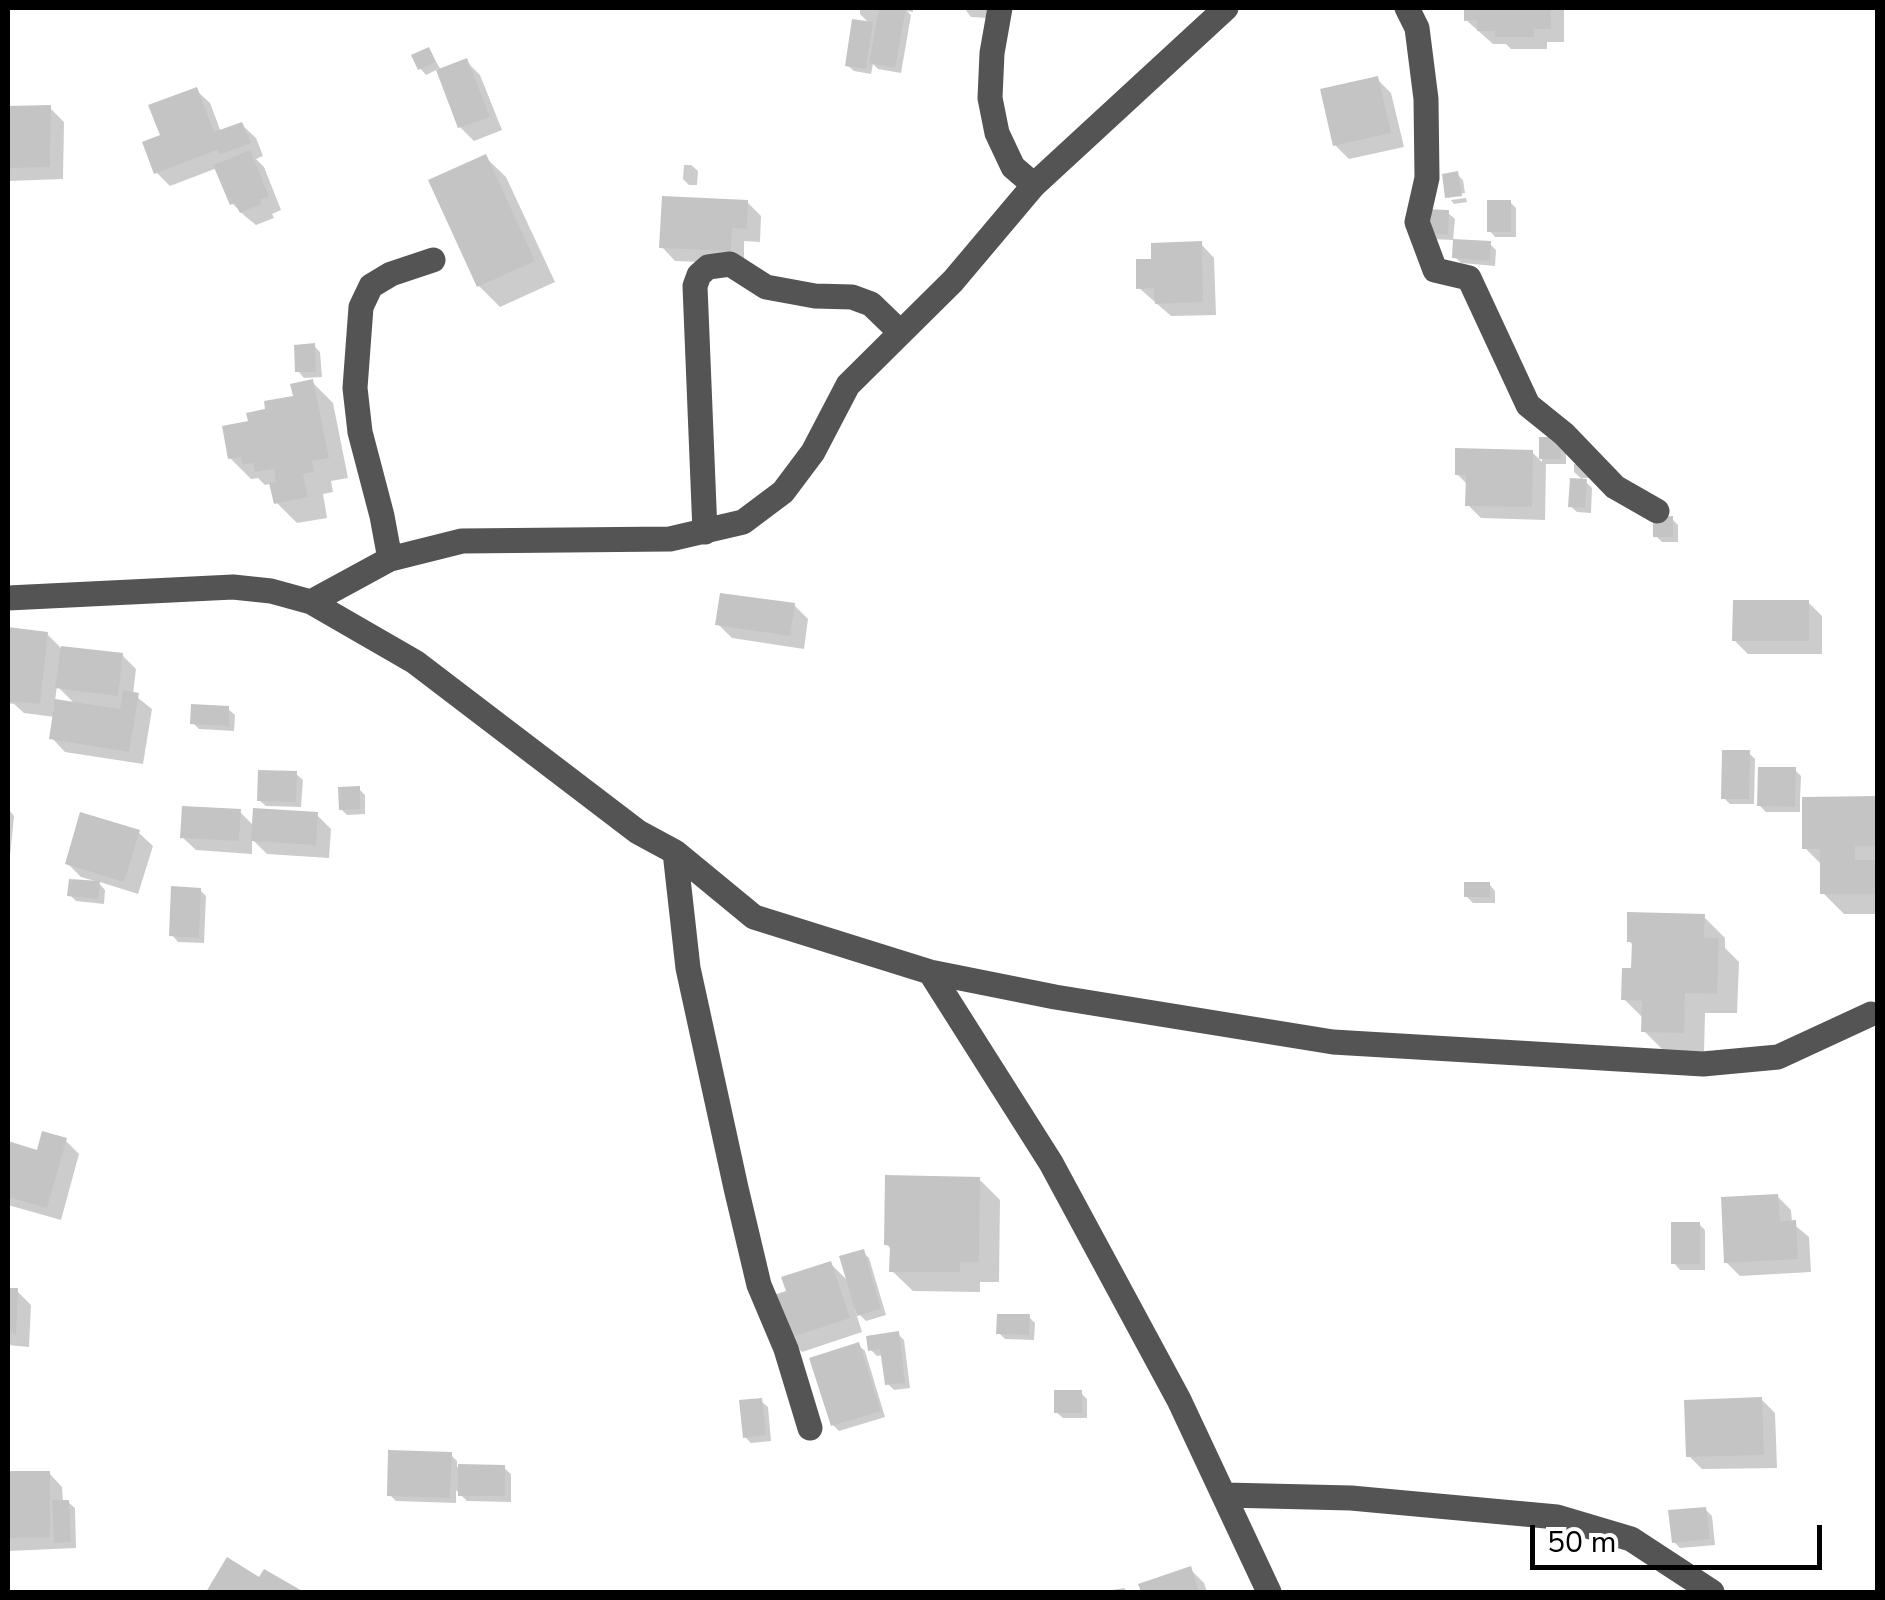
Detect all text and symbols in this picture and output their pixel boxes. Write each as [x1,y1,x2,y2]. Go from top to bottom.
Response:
scale bar [1535,1505,1828,1567]
text: 50 m [1547,1522,1616,1563]

